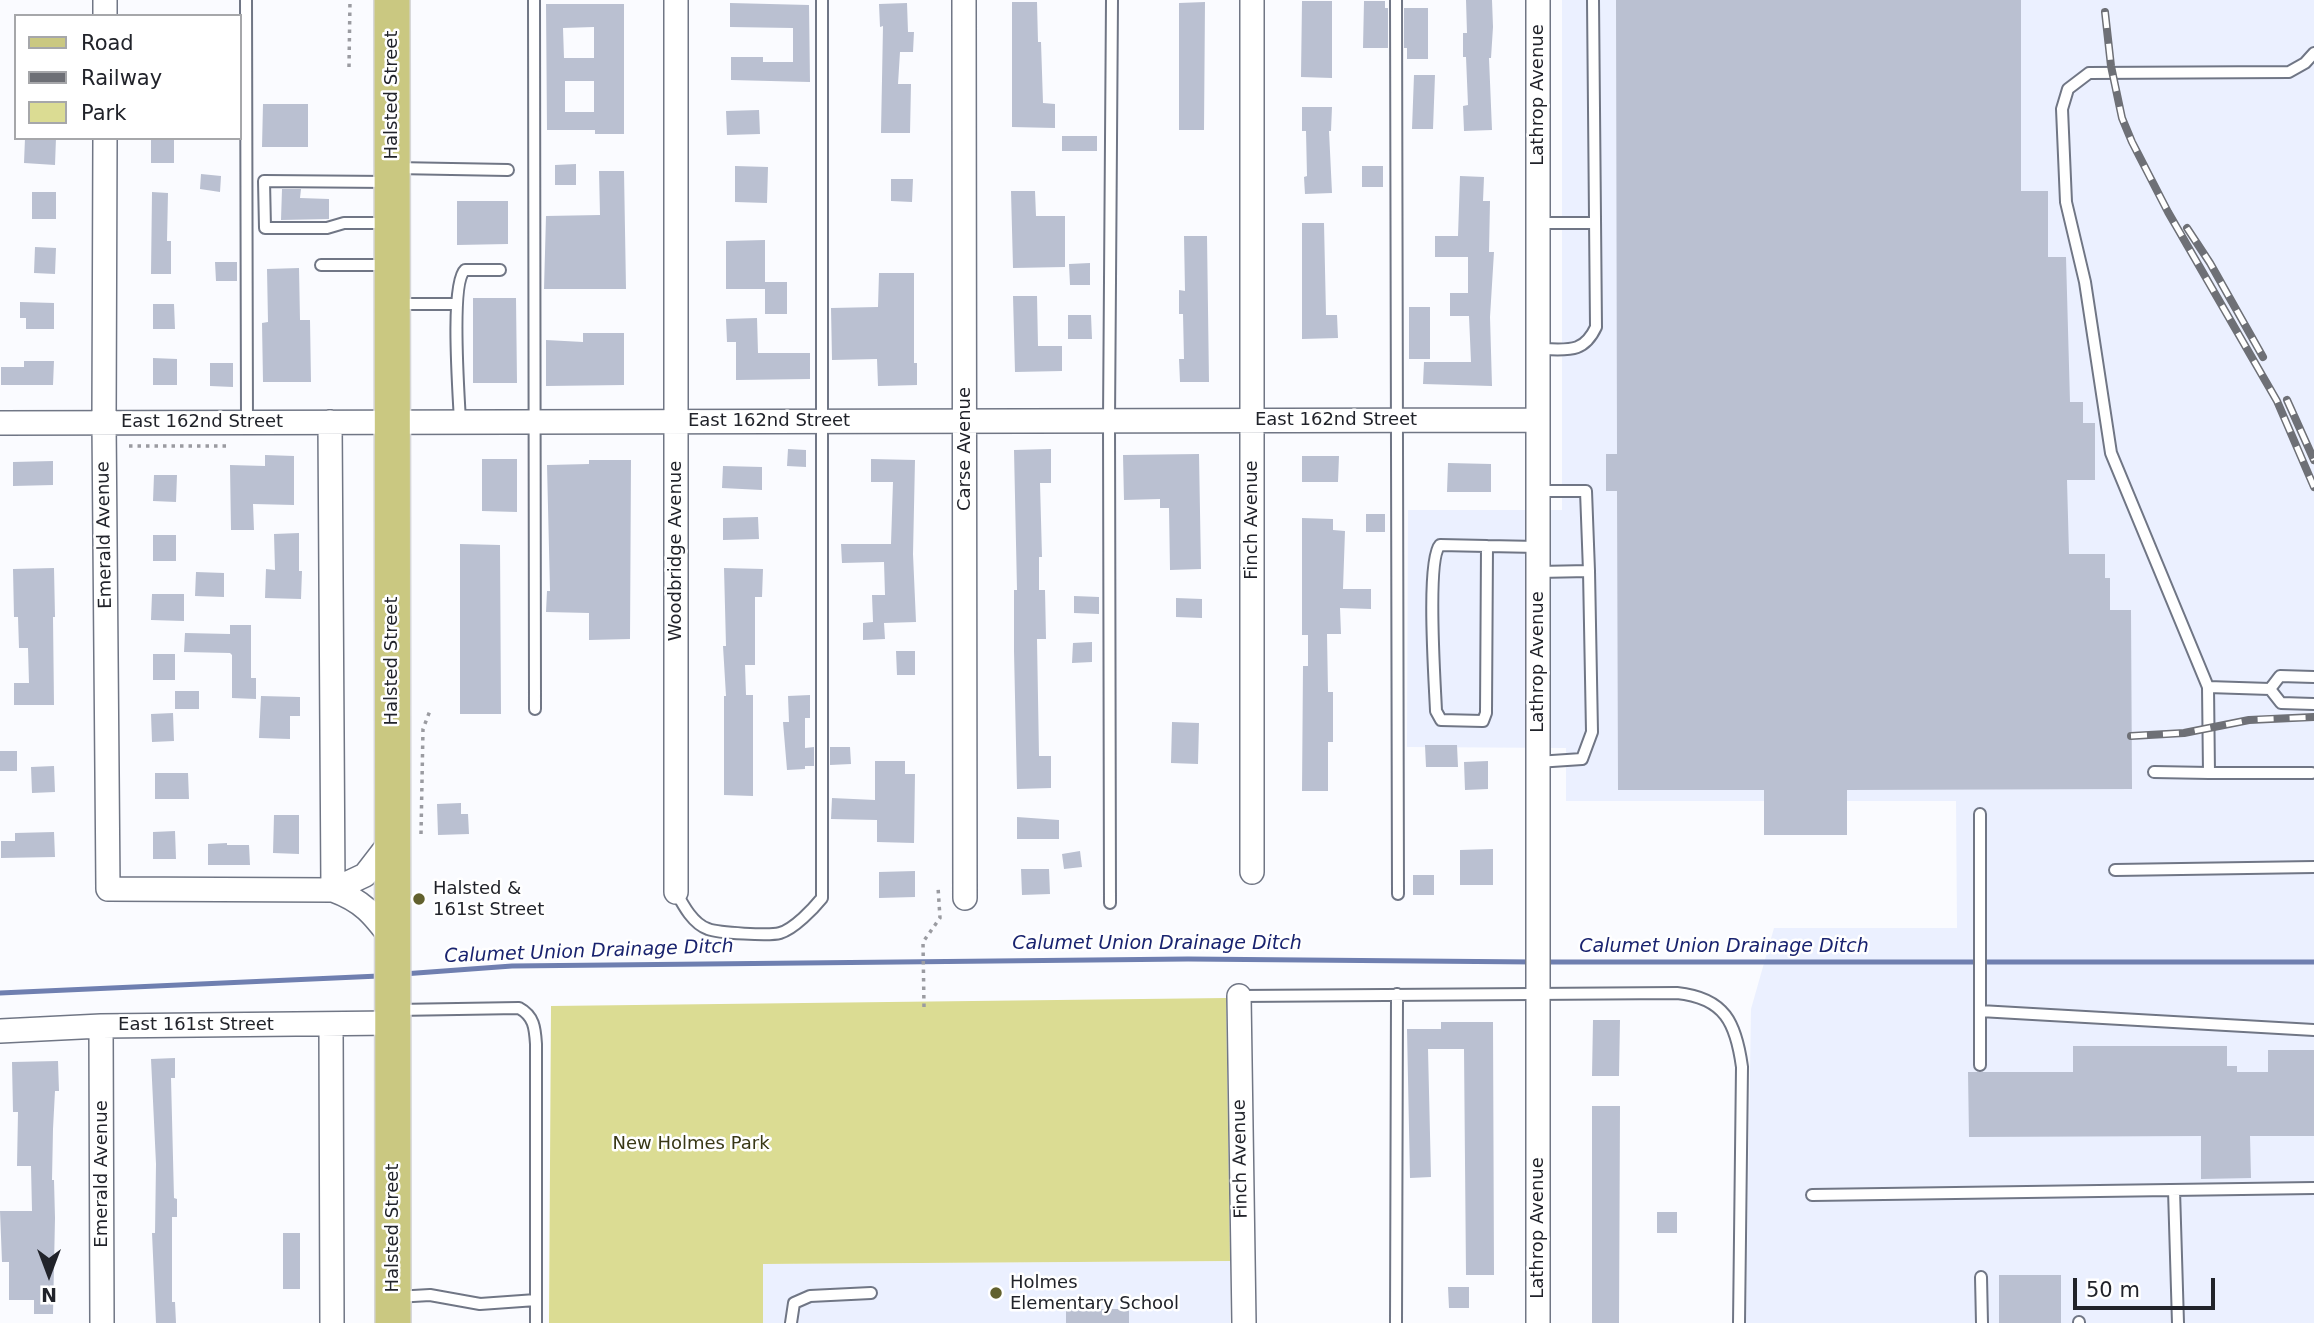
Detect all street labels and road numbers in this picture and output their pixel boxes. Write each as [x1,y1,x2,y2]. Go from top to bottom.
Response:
street label: Lathrop Avenue [1527,24,1549,166]
street label: Halsted Street [381,31,403,159]
street label: Carse Avenue [954,387,976,511]
street label: East 162nd Street [1255,409,1417,431]
street label: East 162nd Street [688,410,850,432]
street label: East 162nd Street [121,411,283,433]
street label: Finch Avenue [1241,460,1263,580]
street label: Emerald Avenue [93,461,117,609]
street label: Woodbridge Avenue [665,461,687,641]
street label: Lathrop Avenue [1527,591,1549,733]
street label: Halsted Street [381,597,403,725]
street label: East 161st Street [118,1014,274,1036]
street label: Finch Avenue [1229,1099,1253,1219]
street label: Emerald Avenue [91,1100,113,1248]
street label: Lathrop Avenue [1527,1157,1549,1299]
street label: Halsted Street [382,1164,404,1292]

